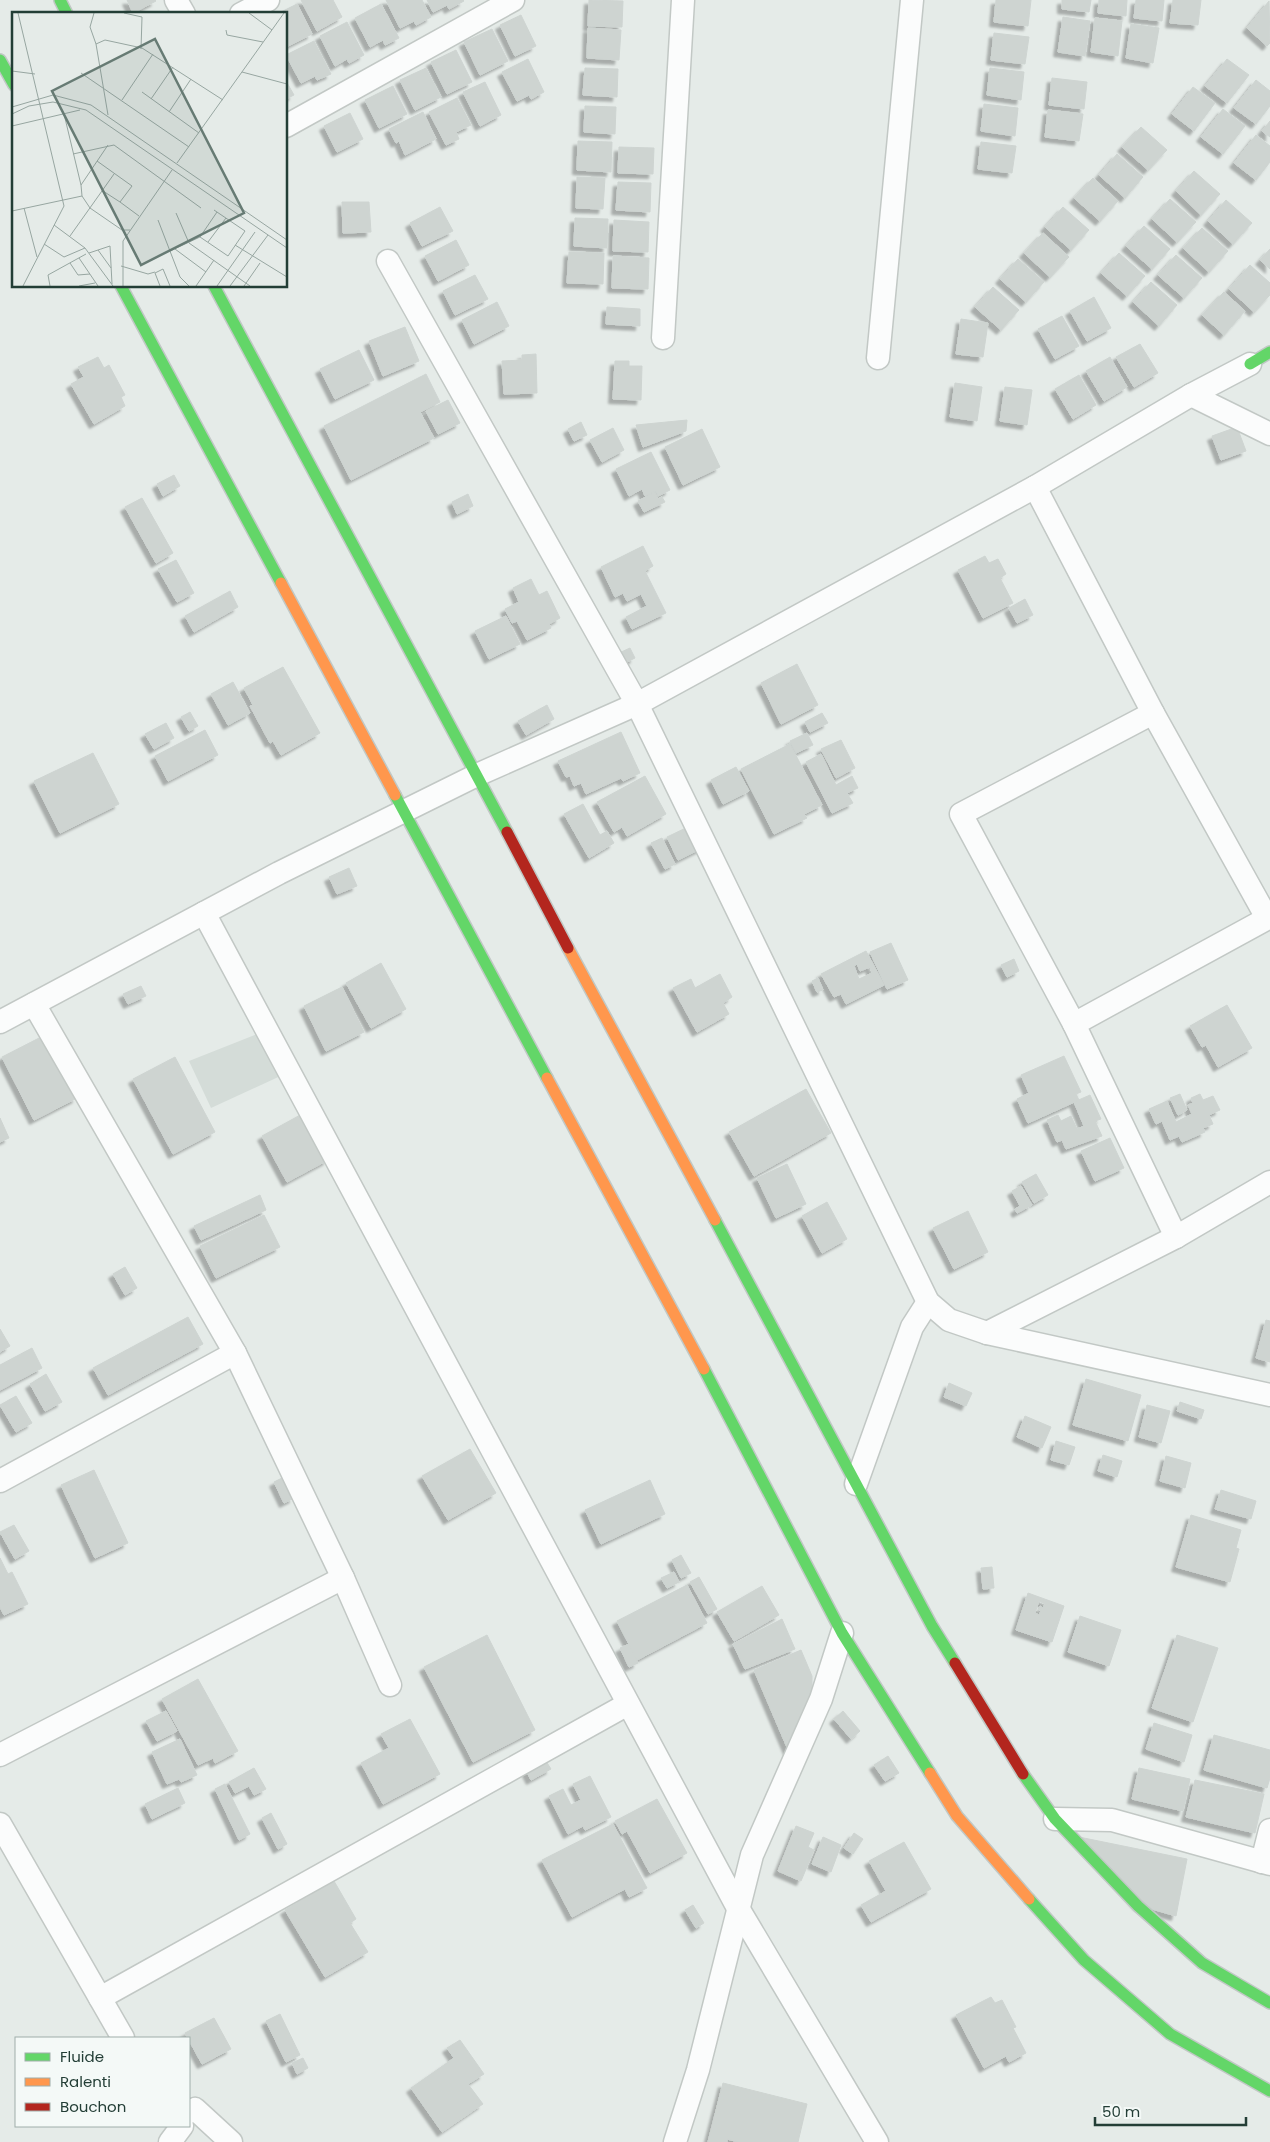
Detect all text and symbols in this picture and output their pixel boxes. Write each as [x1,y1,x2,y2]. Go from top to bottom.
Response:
inset map [12,12,288,288]
legend [15,2037,190,2127]
text: Fluide [60,2046,104,2067]
text: Ralenti [60,2071,111,2092]
scale bar [1095,2094,1246,2126]
text: Bouchon [60,2096,126,2117]
text: 50 m [1102,2101,1140,2122]

